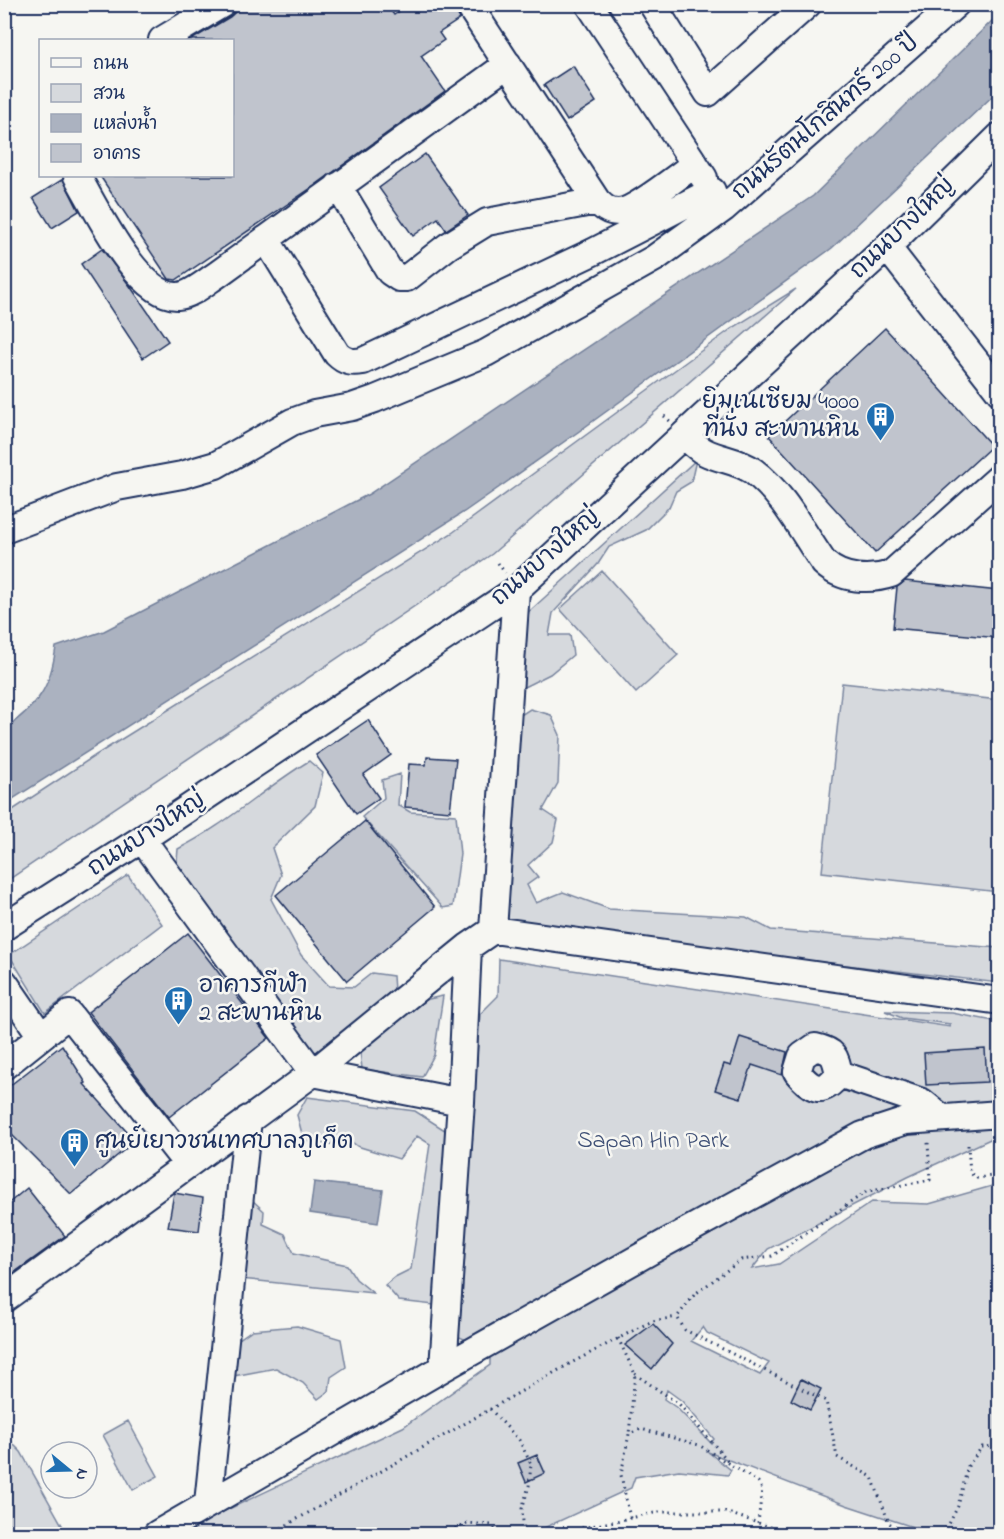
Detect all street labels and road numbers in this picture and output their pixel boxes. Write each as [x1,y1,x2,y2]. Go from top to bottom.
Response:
street label: ถนนรัตนโกสินทร์ 200 ปี [724,26,927,209]
street label: ถนนบางใหญ่ [842,169,963,288]
street label: ถนนบางใหญ่ [483,500,608,615]
street label: ถนนบางใหญ่ [81,783,213,886]

